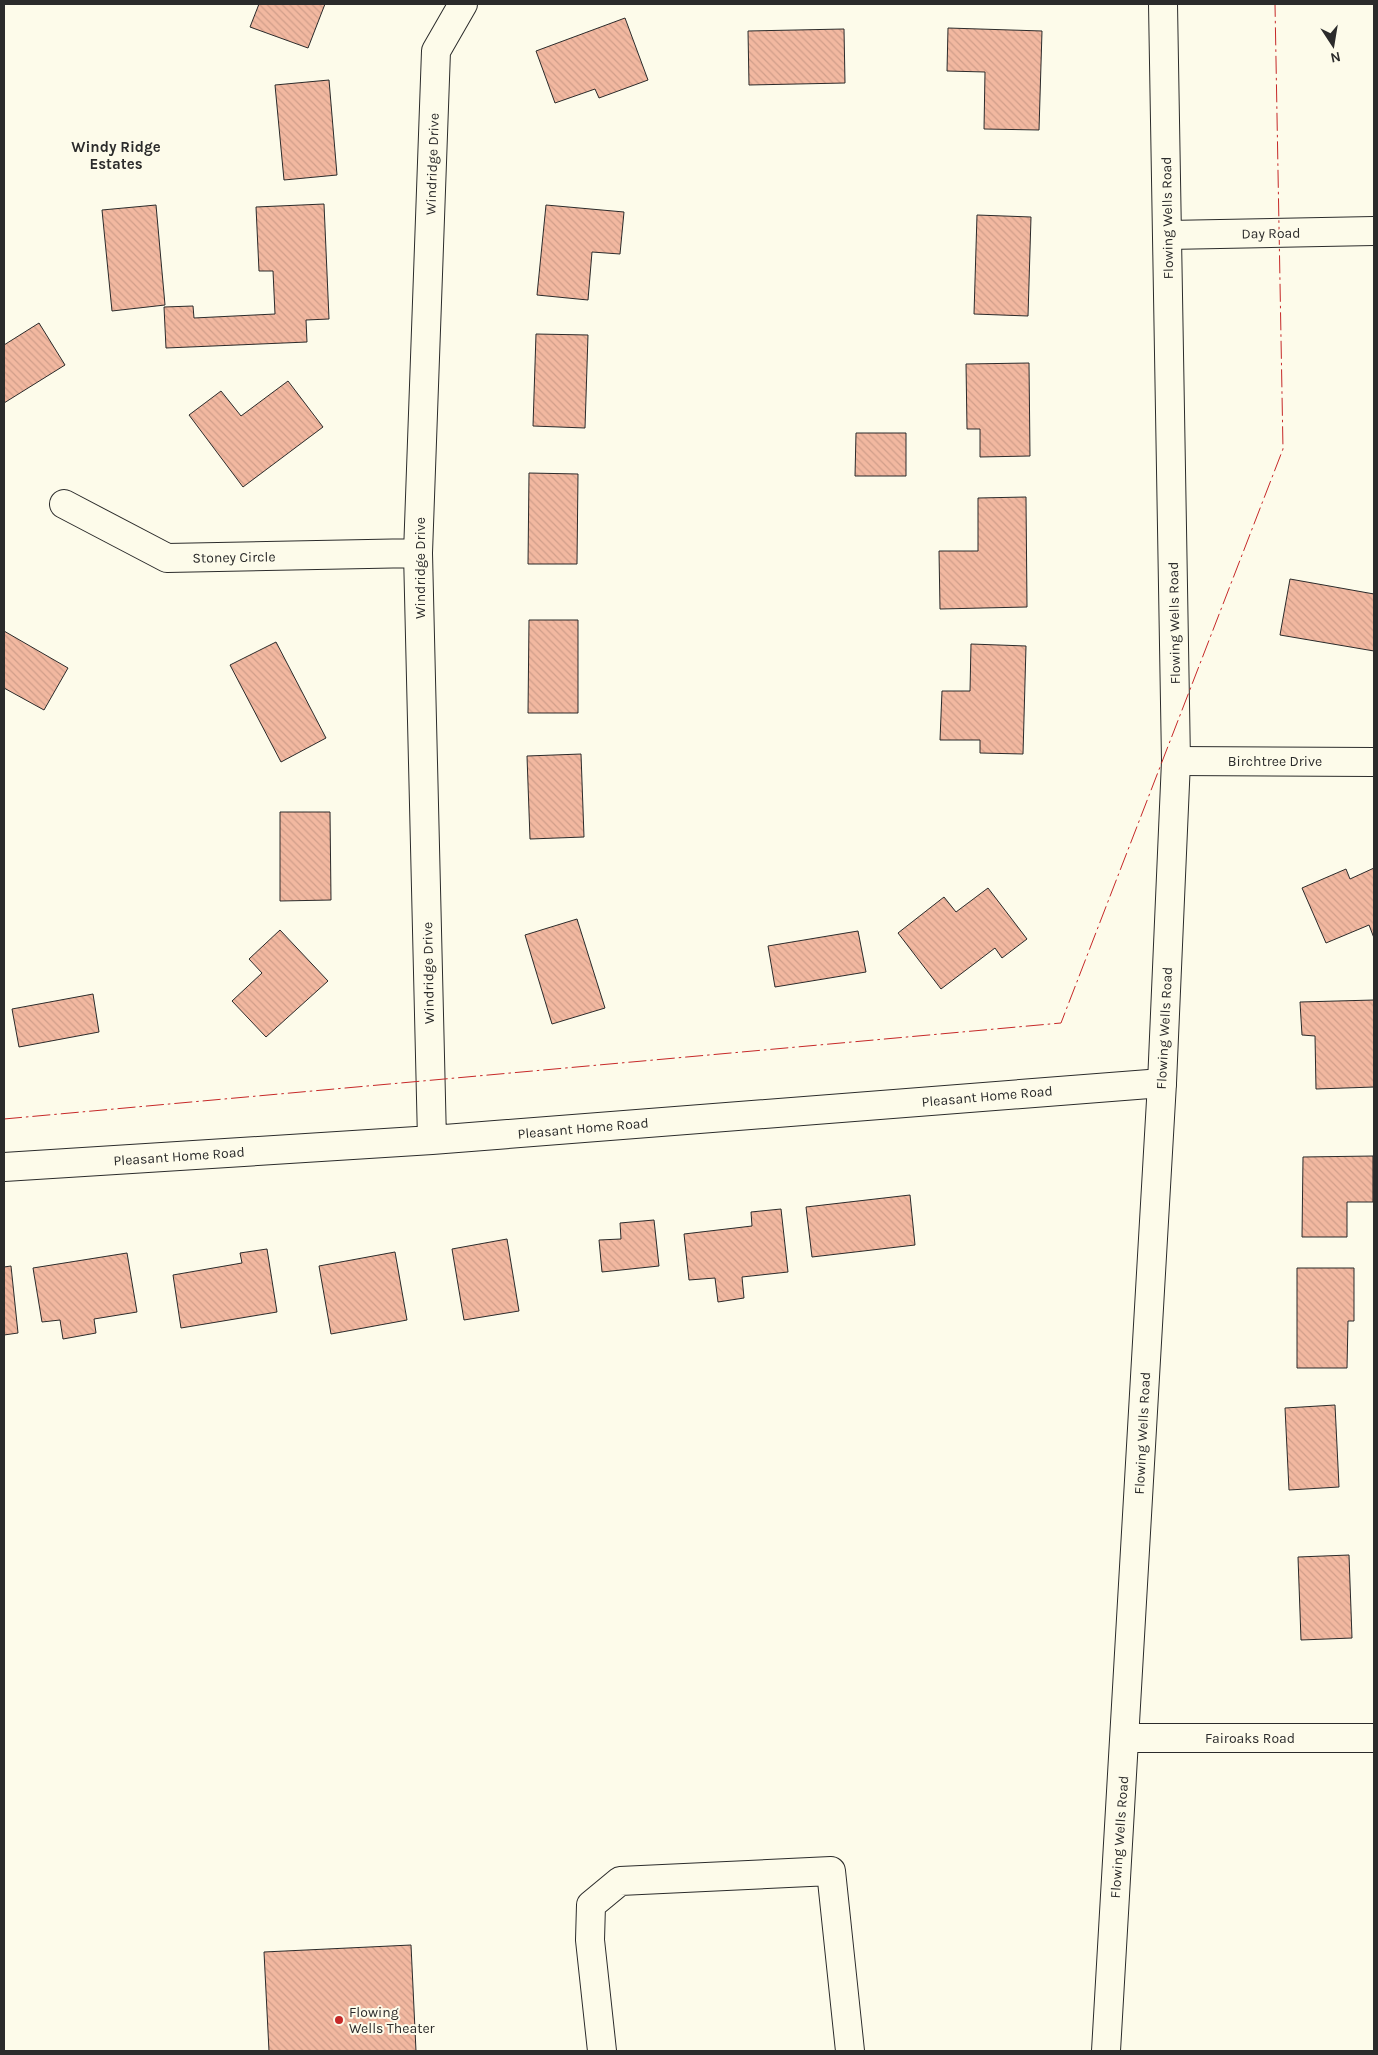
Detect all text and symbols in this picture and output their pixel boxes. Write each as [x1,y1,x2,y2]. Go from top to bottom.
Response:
north arrow [1308,20,1358,70]
text: N [1329,48,1342,67]
street label: Windridge Drive [422,113,443,215]
district label: Windy Ridge Estates [71,138,161,173]
street label: Flowing Wells Road [1158,156,1177,280]
street label: Day Road [1241,224,1301,243]
street label: Windridge Drive [412,517,429,619]
street label: Stoney Circle [192,548,276,567]
street label: Flowing Wells Road [1165,561,1184,685]
street label: Birchtree Drive [1228,753,1322,770]
street label: Windridge Drive [419,922,438,1024]
street label: Flowing Wells Road [1153,966,1176,1090]
street label: Pleasant Home Road [921,1082,1053,1111]
street label: Pleasant Home Road [517,1114,649,1143]
street label: Pleasant Home Road [113,1143,245,1170]
street label: Flowing Wells Road [1131,1371,1154,1495]
street label: Fairoaks Road [1205,1730,1295,1747]
street label: Flowing Wells Road [1107,1775,1132,1899]
place label: Flowing Wells Theater [349,2004,436,2037]
marker: Flowing Wells Theater [333,2014,345,2026]

